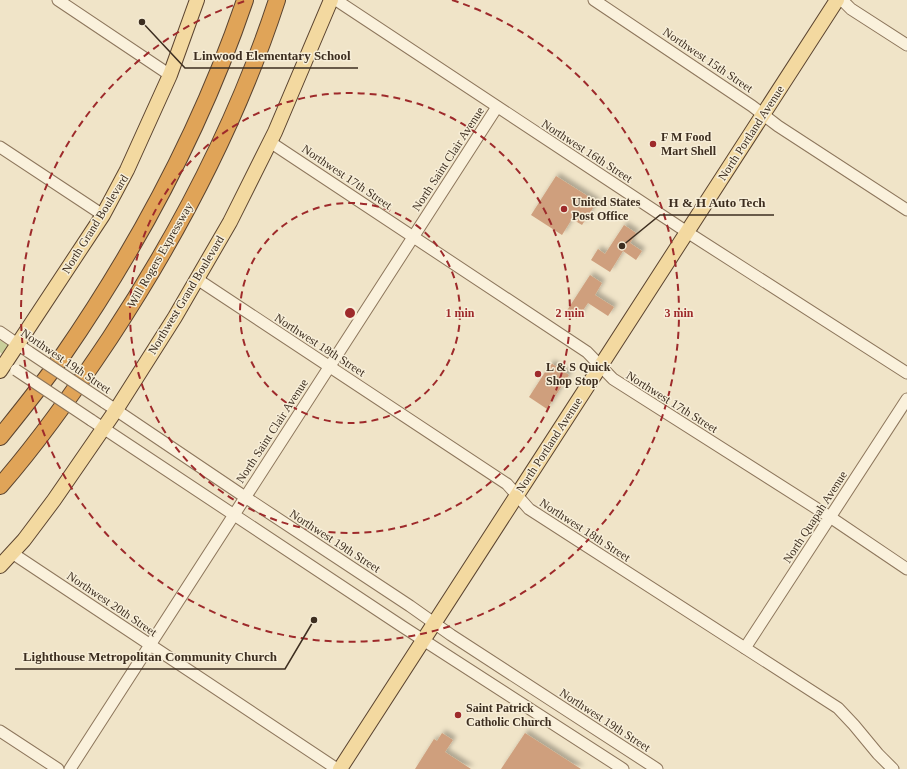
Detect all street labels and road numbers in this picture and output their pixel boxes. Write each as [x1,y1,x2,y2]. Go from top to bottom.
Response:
street label: Northwest 15th Street [660,25,756,96]
street label: North Portland Avenue [715,83,787,183]
street label: North Saint Clair Avenue [409,104,487,214]
street label: Northwest 16th Street [539,116,636,186]
street label: Northwest 17th Street [299,142,395,213]
street label: North Grand Boulevard [59,172,131,276]
street label: Will Rogers Expressway [124,200,196,310]
street label: Northwest Grand Boulevard [145,233,227,357]
street label: Northwest 18th Street [272,310,369,380]
street label: Northwest 19th Street [18,326,114,397]
street label: Northwest 17th Street [624,368,721,436]
street label: North Saint Clair Avenue [233,376,311,486]
street label: North Portland Avenue [513,395,585,495]
street label: North Quapah Avenue [780,468,850,566]
street label: Northwest 18th Street [537,495,634,565]
street label: Northwest 19th Street [287,506,384,576]
street label: Northwest 20th Street [64,569,160,640]
street label: Northwest 19th Street [557,685,654,755]

